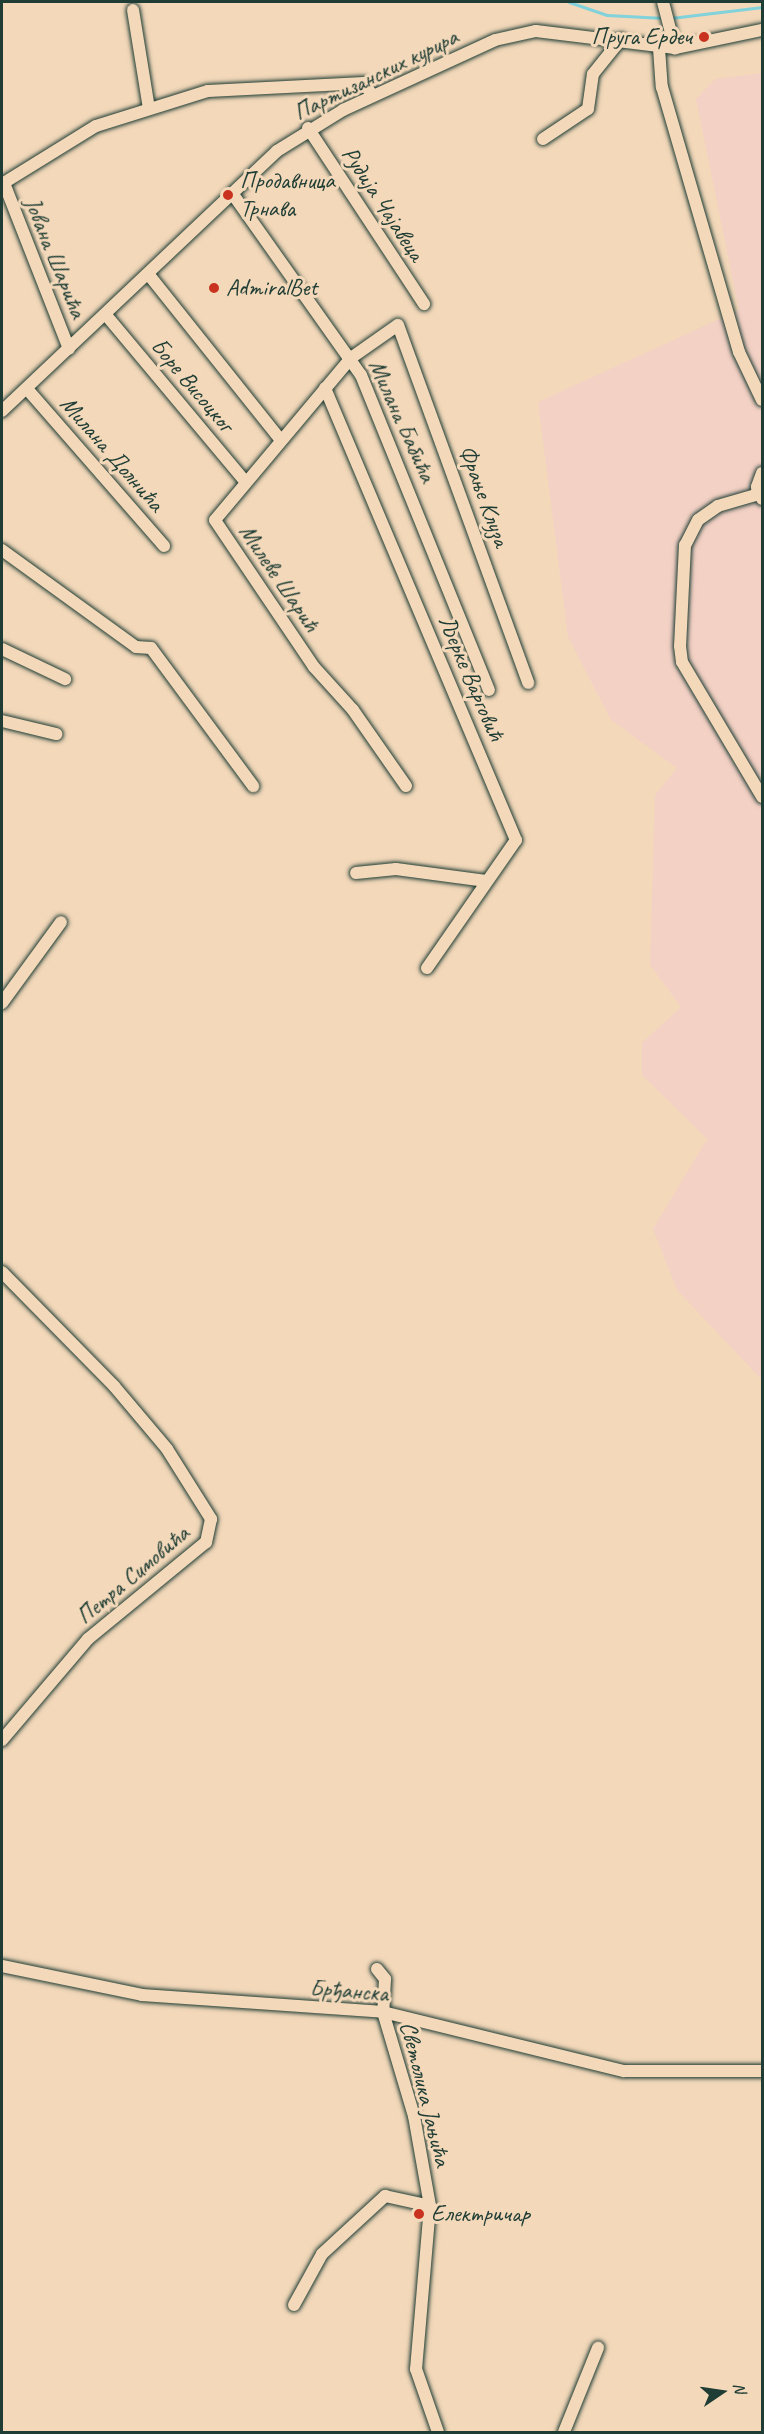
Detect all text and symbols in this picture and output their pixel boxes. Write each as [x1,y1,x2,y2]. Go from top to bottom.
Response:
street label: Партизанских курира [288,22,464,128]
place label: Пруга Ердеч [593,23,692,51]
marker: Пруга Ердеч [697,30,711,44]
street label: Рудија Чајавеца [335,141,431,267]
place label: Продавница Трнава [240,167,335,223]
marker: Продавница Трнава [221,188,235,202]
street label: Јована Шарића [18,193,92,323]
place label: AdmiralBet [226,274,317,302]
marker: AdmiralBet [207,281,221,295]
street label: Боре Висоцког [144,332,240,438]
street label: Милана Бабића [362,355,442,487]
street label: Милана Долнића [54,390,170,518]
street label: Фрање Клуза [452,441,516,551]
street label: Милеве Шарић [233,519,325,637]
street label: Љерке Варговић [432,611,510,745]
street label: Петра Симовића [72,1520,194,1630]
street label: Брђанска [309,1974,389,2008]
street label: Светолика Јањића [393,2019,457,2169]
place label: Електричар [431,2200,530,2228]
marker: Електричар [412,2207,426,2221]
north arrow [692,2362,752,2422]
text: N [729,2381,750,2395]

